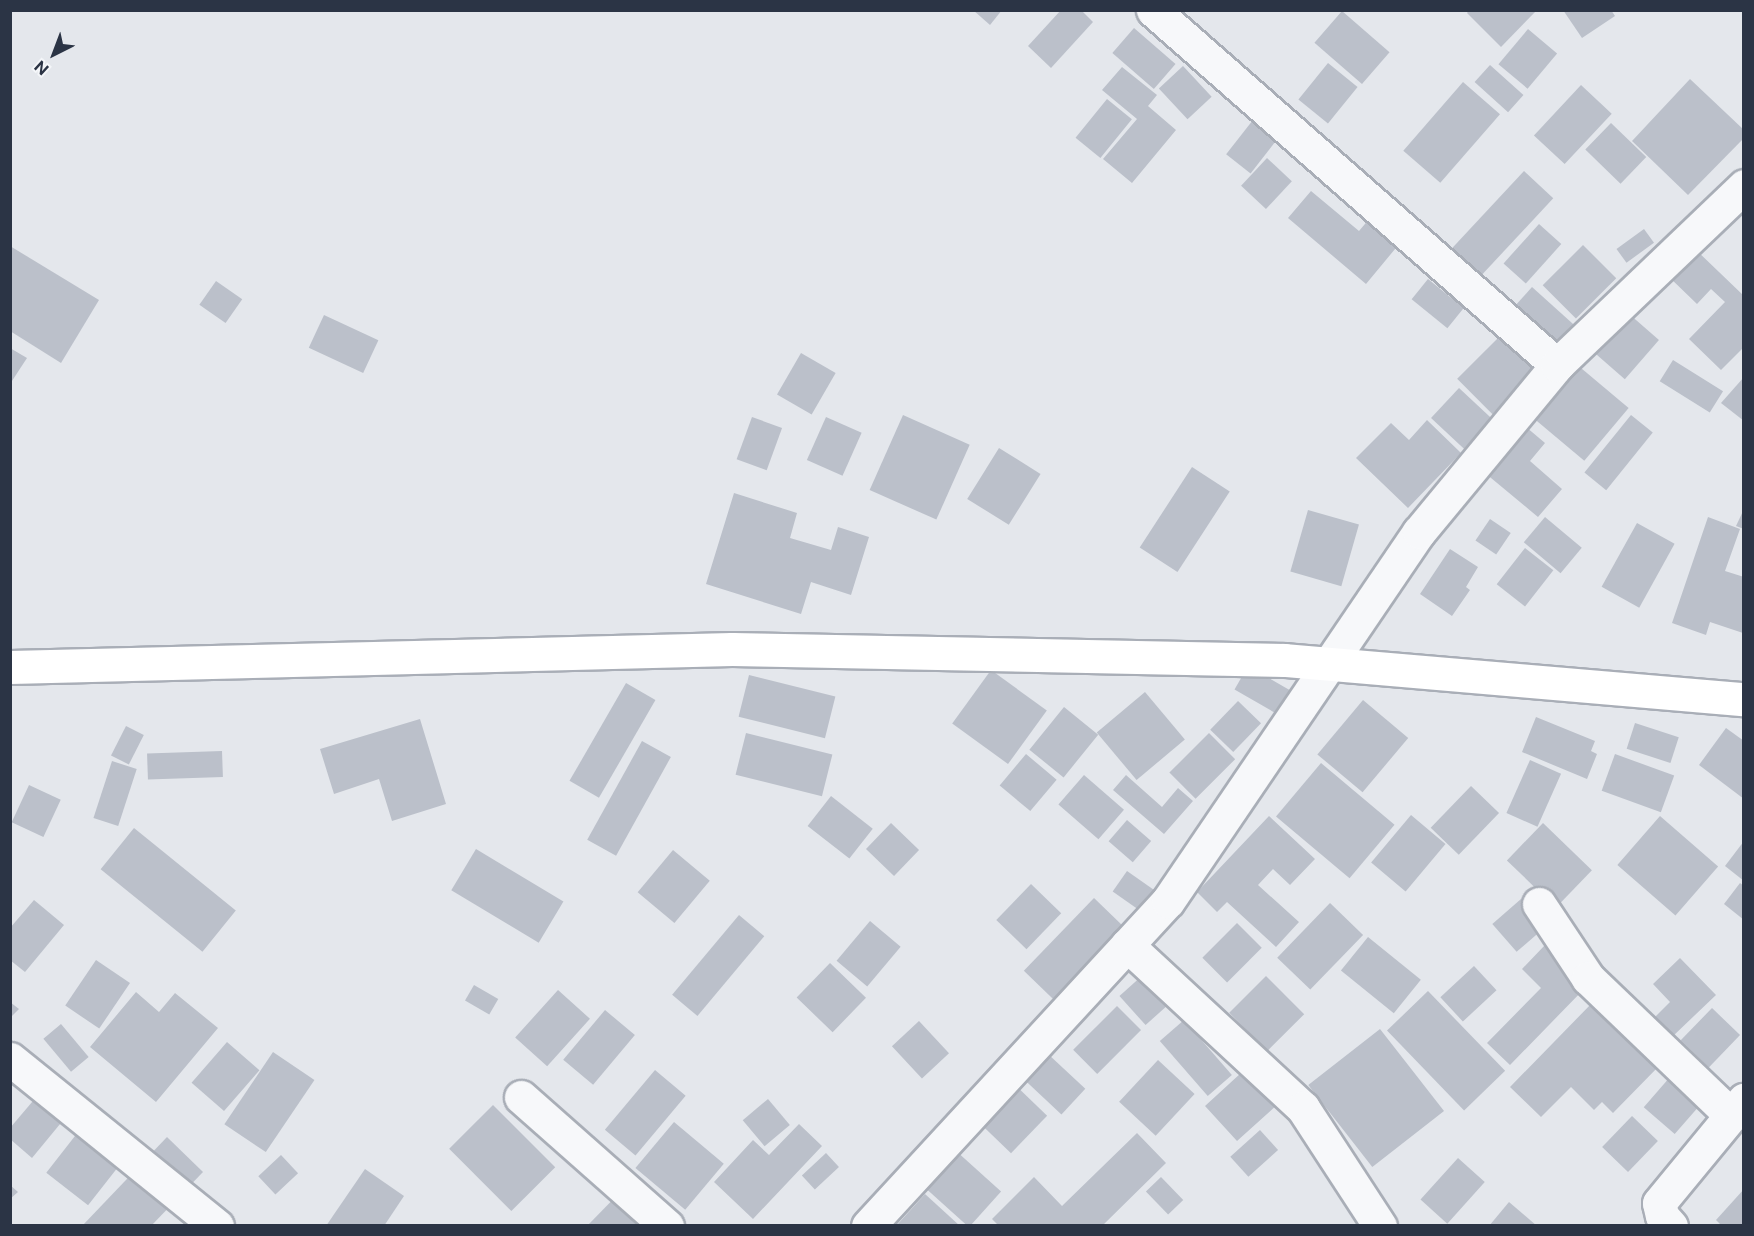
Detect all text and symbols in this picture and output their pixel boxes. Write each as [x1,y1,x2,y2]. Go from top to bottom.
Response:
north arrow [24,24,84,84]
text: N [31,57,53,79]

